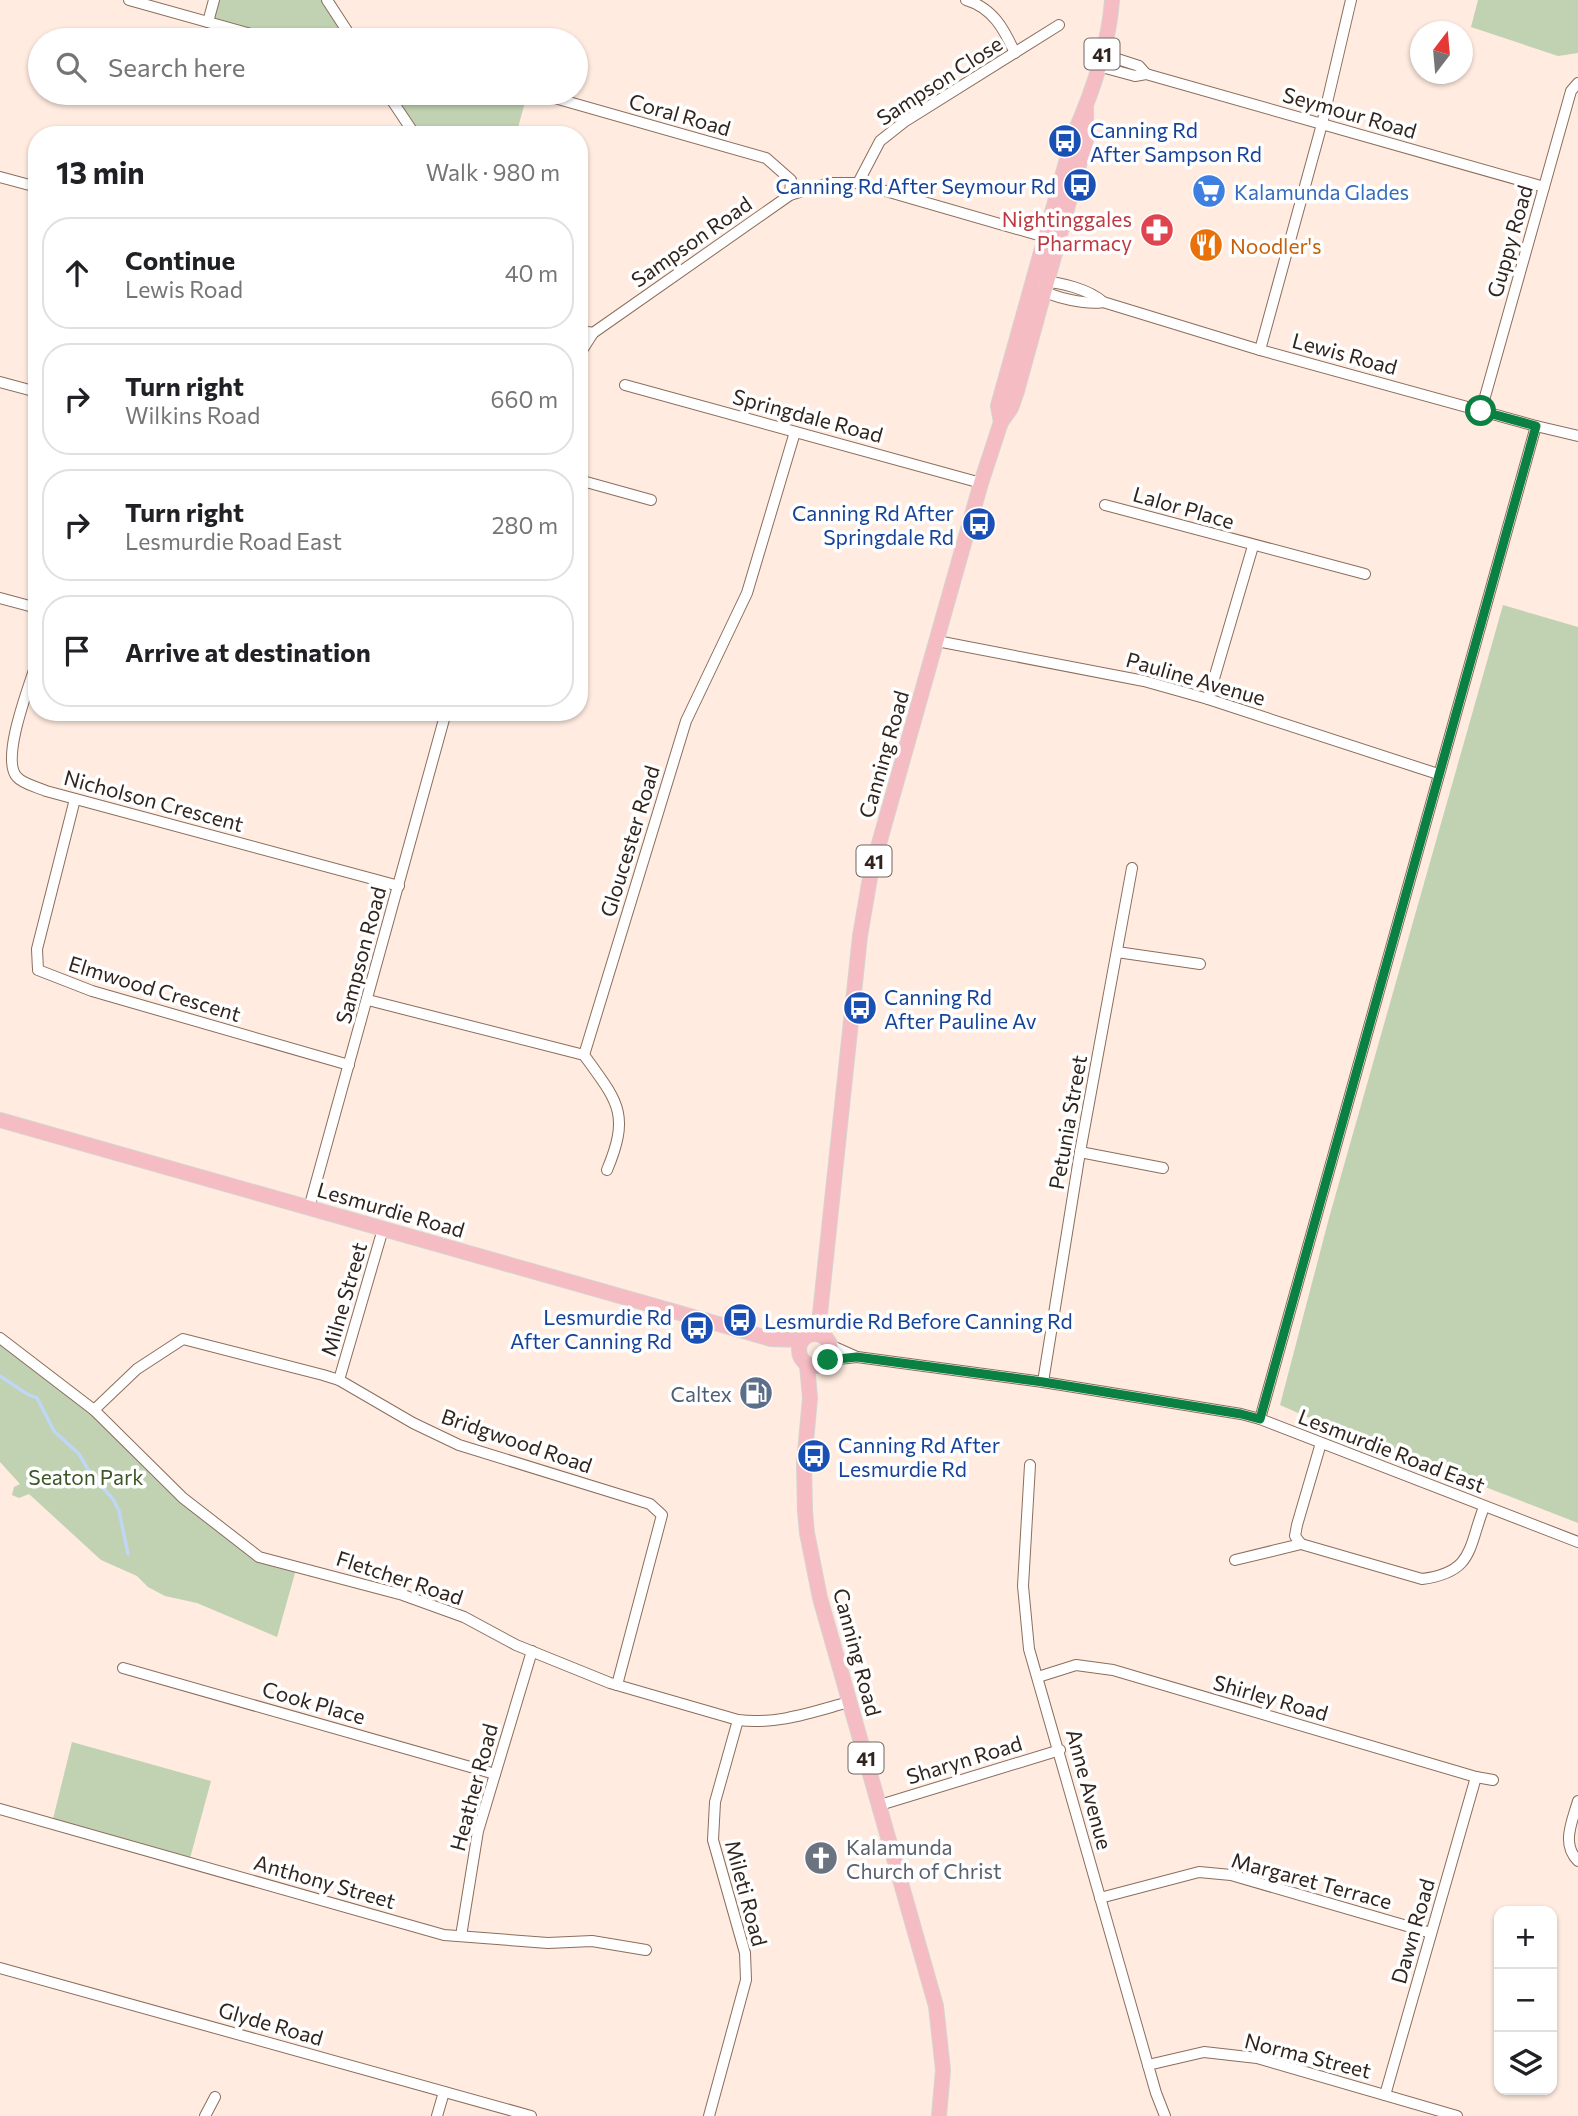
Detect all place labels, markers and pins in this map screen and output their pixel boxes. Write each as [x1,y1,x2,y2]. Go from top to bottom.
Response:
place label: Canning Rd After Sampson Rd [1090,117,1262,166]
bus stop icon: Canning Rd After Sampson Rd [1046,122,1084,160]
bus stop icon: Canning Rd After Seymour Rd [1061,166,1099,204]
supermarket icon: Kalamunda Glades [1190,172,1228,210]
place label: Canning Rd After Seymour Rd [775,173,1056,198]
place label: Kalamunda Glades [1234,179,1409,204]
place label: Nightinggales Pharmacy [1002,206,1132,255]
pharmacy icon: Nightinggales Pharmacy [1138,211,1176,249]
restaurant icon: Noodler's [1187,226,1225,264]
place label: Noodler's [1230,233,1322,258]
place label: Canning Rd After Springdale Rd [792,500,954,549]
bus stop icon: Canning Rd After Springdale Rd [960,505,998,543]
place label: Canning Rd After Pauline Av [884,984,1037,1033]
bus stop icon: Canning Rd After Pauline Av [841,989,879,1027]
bus stop icon: Lesmurdie Rd Before Canning Rd [721,1301,759,1339]
place label: Lesmurdie Rd After Canning Rd [510,1304,672,1353]
place label: Lesmurdie Rd Before Canning Rd [764,1308,1073,1333]
bus stop icon: Lesmurdie Rd After Canning Rd [678,1309,716,1347]
fuel station icon: Caltex [737,1374,775,1412]
place label: Caltex [671,1381,732,1406]
place label: Canning Rd After Lesmurdie Rd [838,1432,1000,1481]
bus stop icon: Canning Rd After Lesmurdie Rd [795,1437,833,1475]
place label: Kalamunda Church of Christ [846,1834,1002,1883]
church icon: Kalamunda Church of Christ [802,1839,840,1877]

